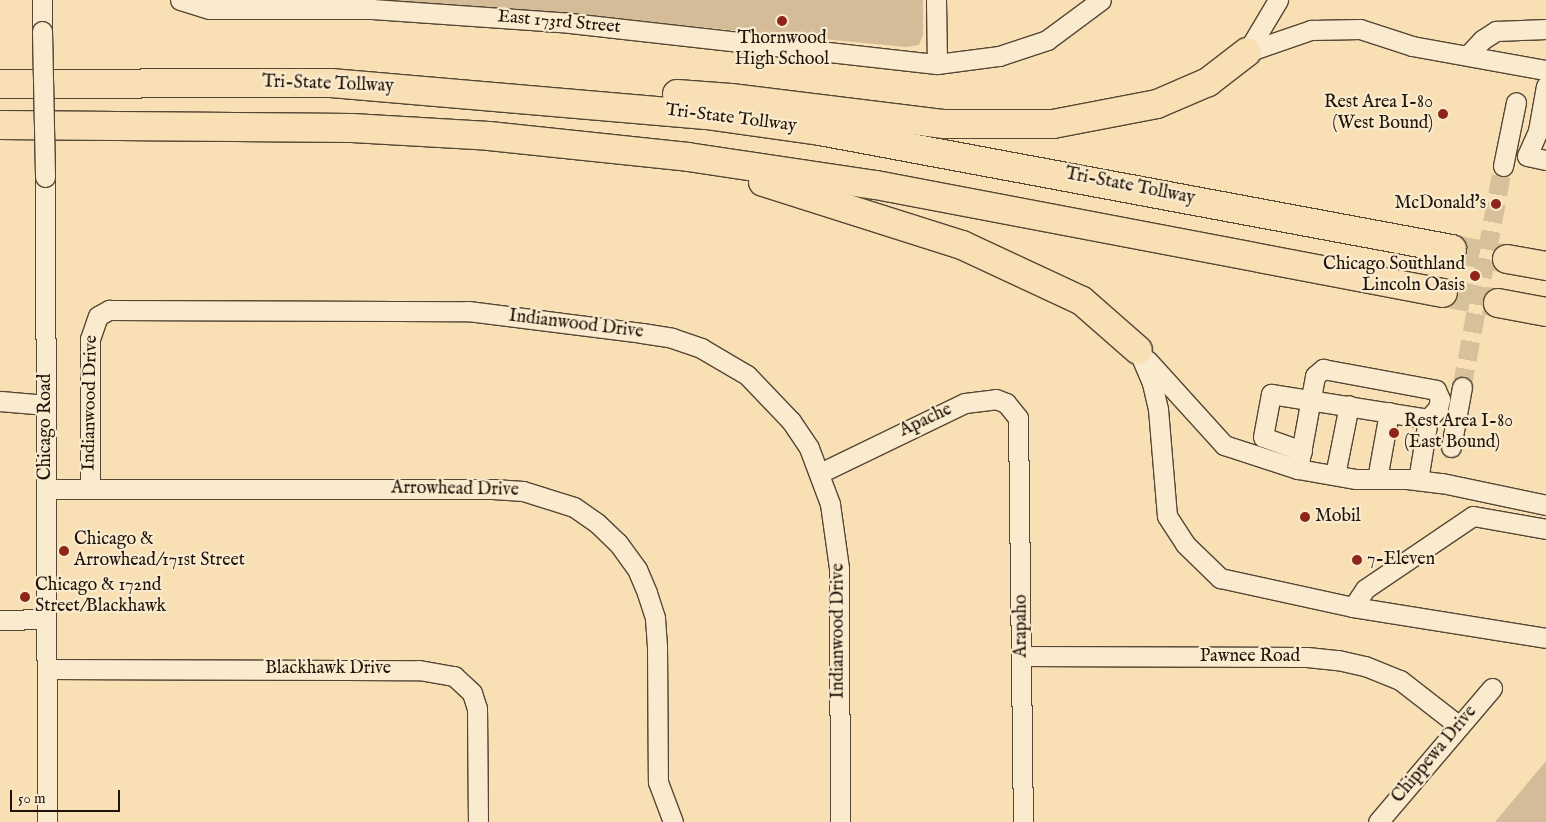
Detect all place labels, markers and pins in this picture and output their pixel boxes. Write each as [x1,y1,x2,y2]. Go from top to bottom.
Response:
marker: Thornwood High School [776,15,788,27]
place label: Thornwood High School [735,29,829,72]
place label: Rest Area I-80 (West Bound) [1324,93,1433,136]
marker: Rest Area I-80 (West Bound) [1437,108,1449,120]
place label: McDonald's [1394,193,1486,215]
marker: McDonald's [1490,198,1502,210]
place label: Chicago Southland Lincoln Oasis [1323,255,1465,298]
marker: Chicago Southland Lincoln Oasis [1469,270,1481,282]
place label: Rest Area I-80 (East Bound) [1404,412,1513,454]
marker: Rest Area I-80 (East Bound) [1388,427,1400,439]
place label: Mobil [1315,506,1361,528]
marker: Mobil [1299,511,1311,523]
place label: Chicago & Arrowhead/171st Street [74,530,245,572]
marker: Chicago & Arrowhead/171st Street [58,545,70,557]
place label: 7-Eleven [1367,549,1435,571]
marker: 7-Eleven [1351,554,1363,566]
place label: Chicago & 172nd Street/Blackhawk [35,576,166,618]
marker: Chicago & 172nd Street/Blackhawk [19,591,31,603]

